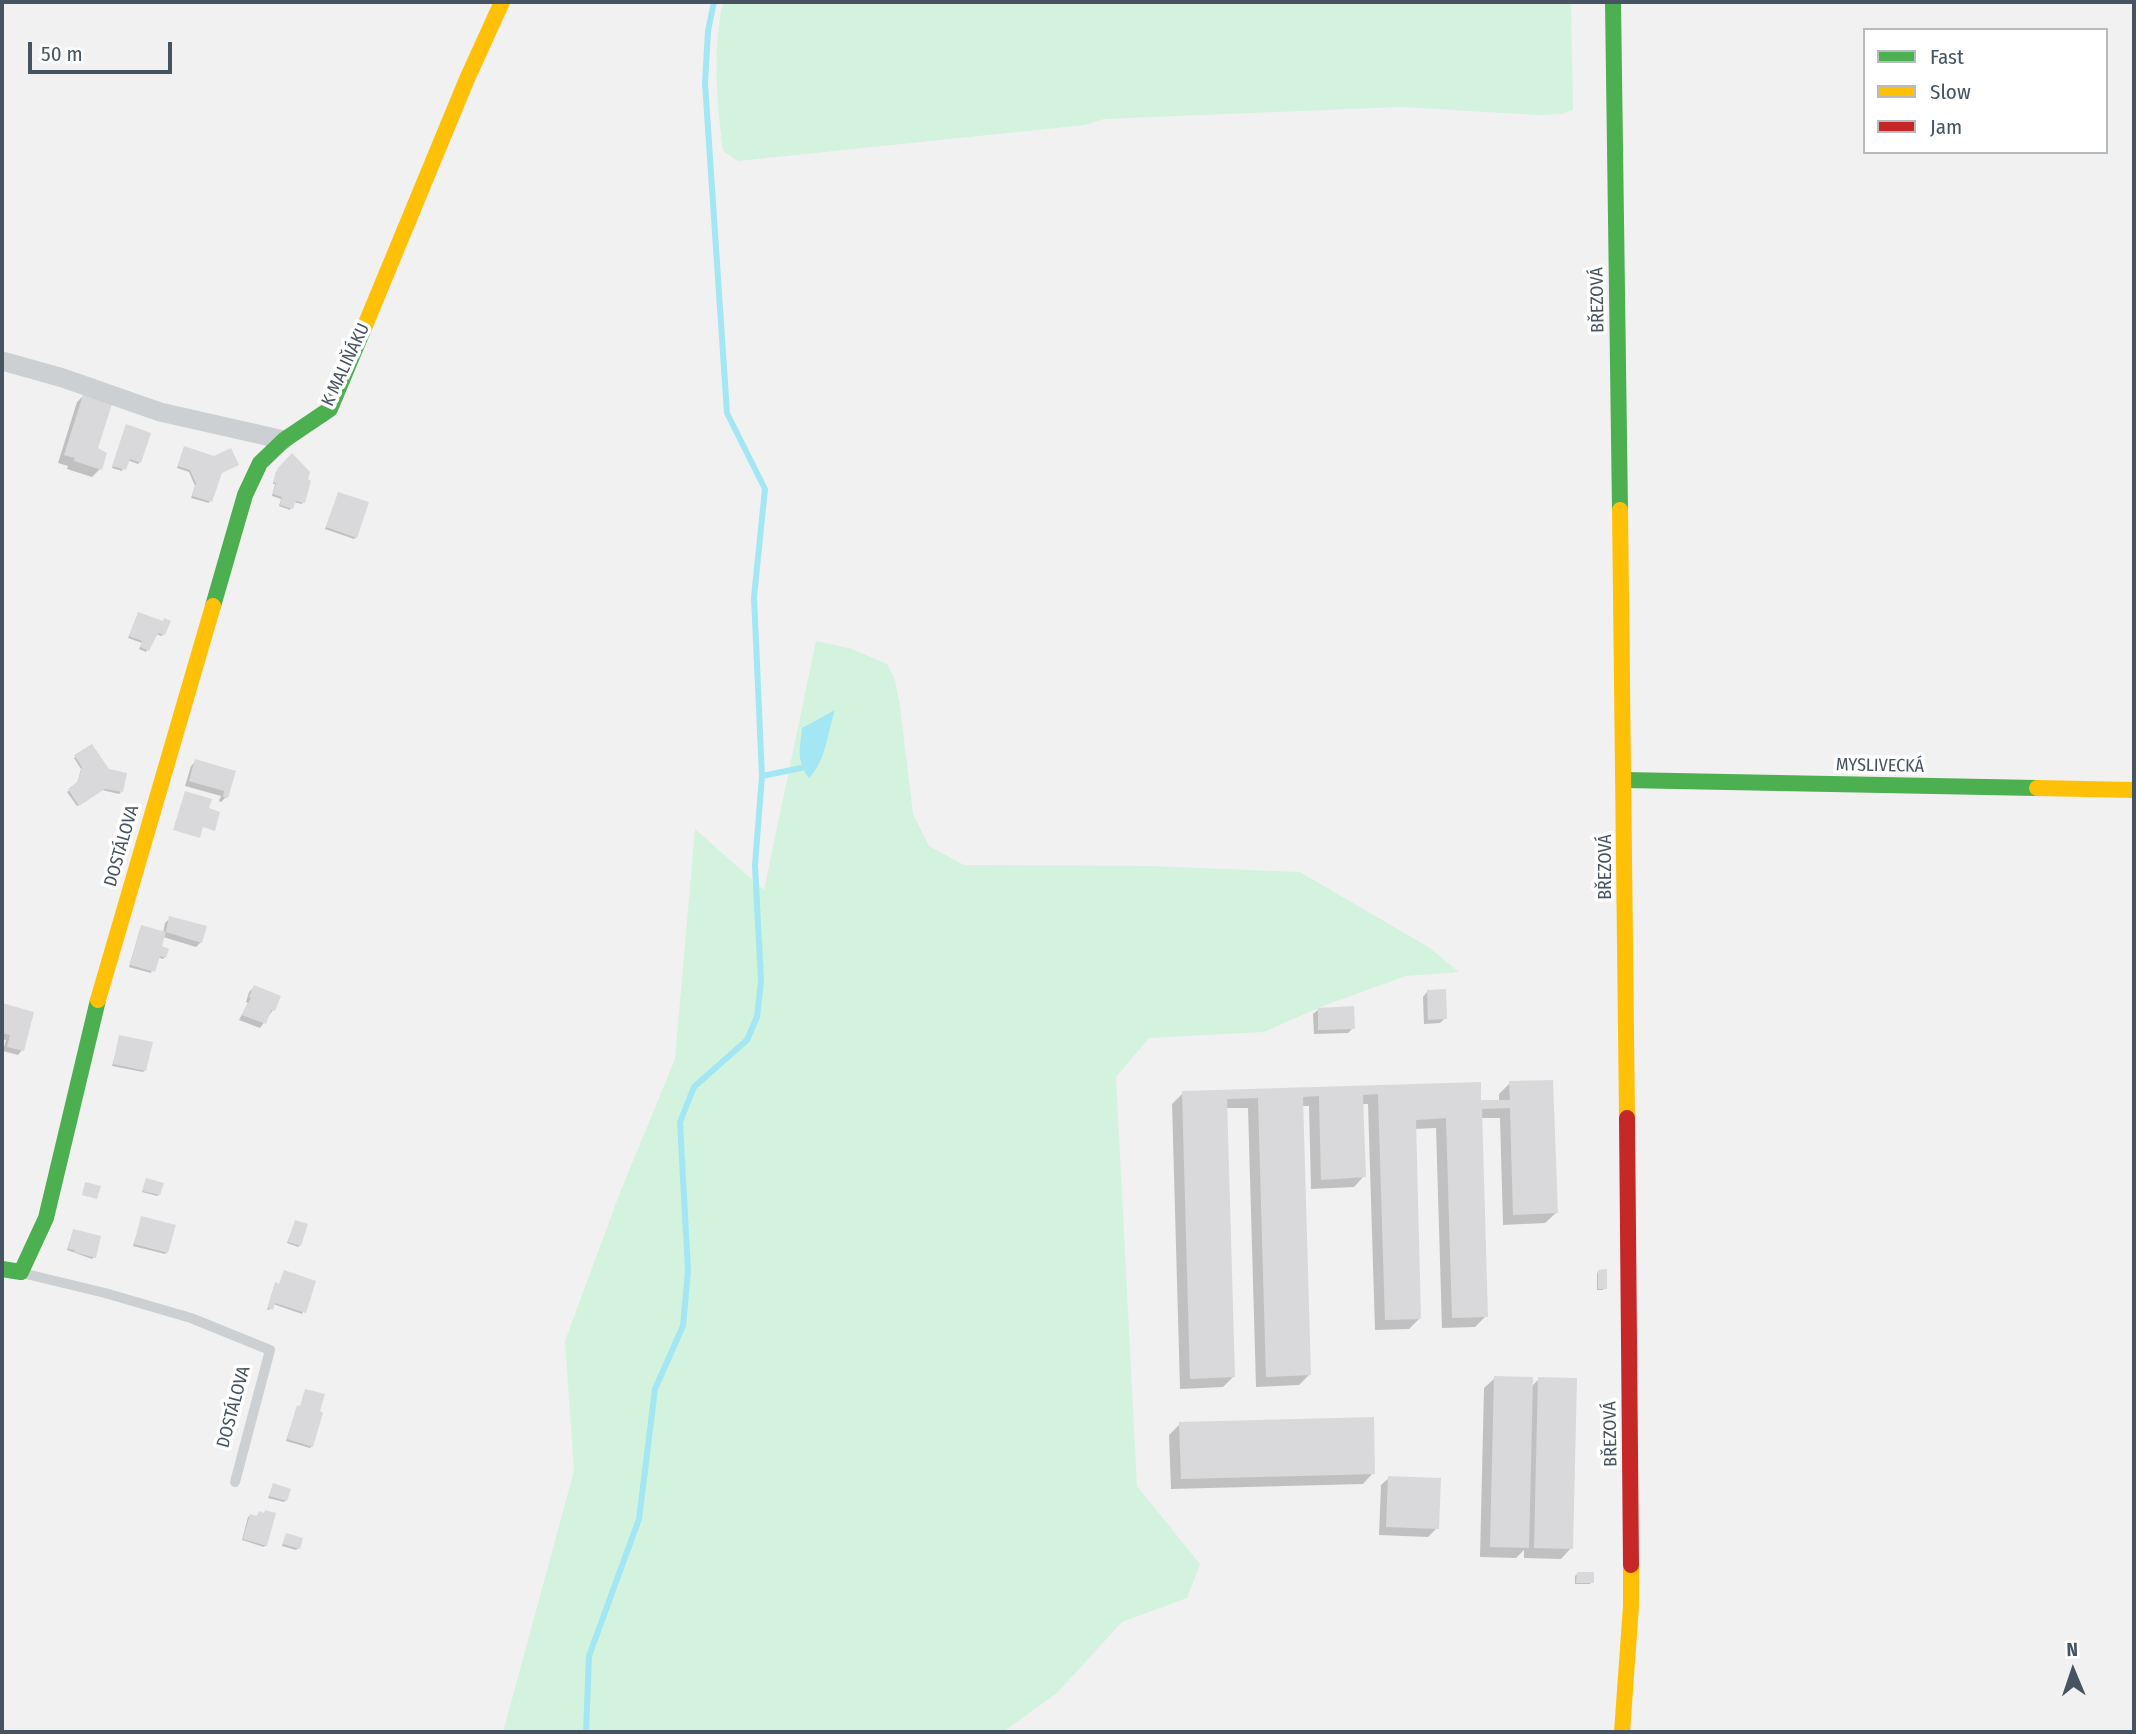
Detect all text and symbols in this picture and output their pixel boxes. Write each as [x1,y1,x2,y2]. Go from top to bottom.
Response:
scale bar [32,28,175,72]
legend [1863,28,2108,154]
text: 50 m [41,41,83,67]
text: Fast [1930,44,1964,70]
text: Slow [1930,79,1971,105]
text: Jam [1930,114,1962,140]
street label: BŘEZOVÁ [1587,267,1609,333]
street label: K MALIŇÁKU [317,320,375,410]
street label: MYSLIVECKÁ [1836,754,1924,778]
street label: DOSTÁLOVA [100,803,144,889]
street label: BŘEZOVÁ [1595,834,1617,900]
street label: DOSTÁLOVA [213,1364,255,1450]
street label: BŘEZOVÁ [1600,1401,1622,1467]
north arrow [2038,1636,2108,1706]
text: N [2066,1638,2078,1661]

